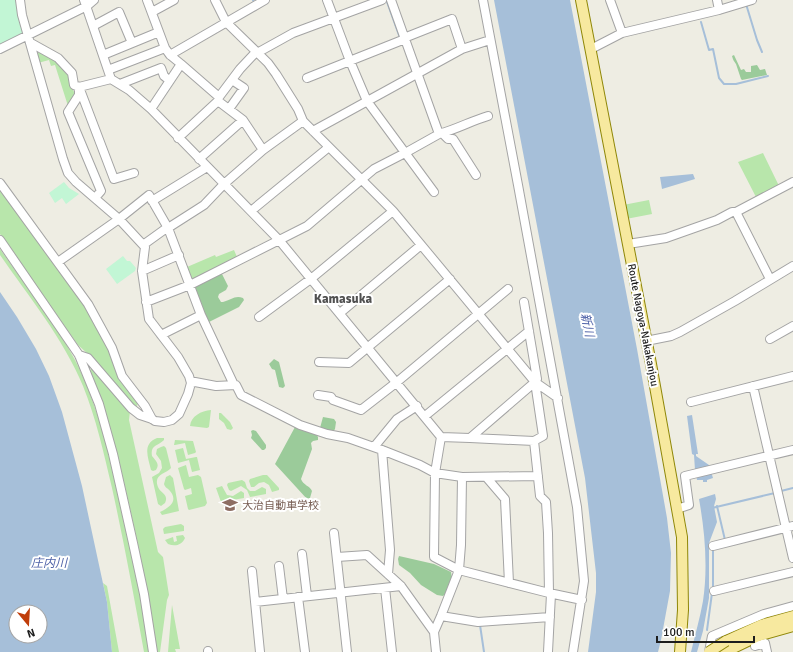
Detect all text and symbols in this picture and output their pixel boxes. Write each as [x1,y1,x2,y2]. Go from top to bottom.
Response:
street label: Route Nagoya-Nakakanjou [625,263,661,387]
district label: Kamasuka [314,291,372,307]
water label: 新川 [577,312,597,340]
school or university icon: 大治自動車学校 [221,496,239,514]
place label: 大治自動車学校 [242,499,319,512]
water label: 庄内川 [31,556,69,571]
north arrow [8,604,48,644]
scale bar [657,618,754,644]
text: 100 m [663,625,695,640]
text: N [25,626,37,640]

